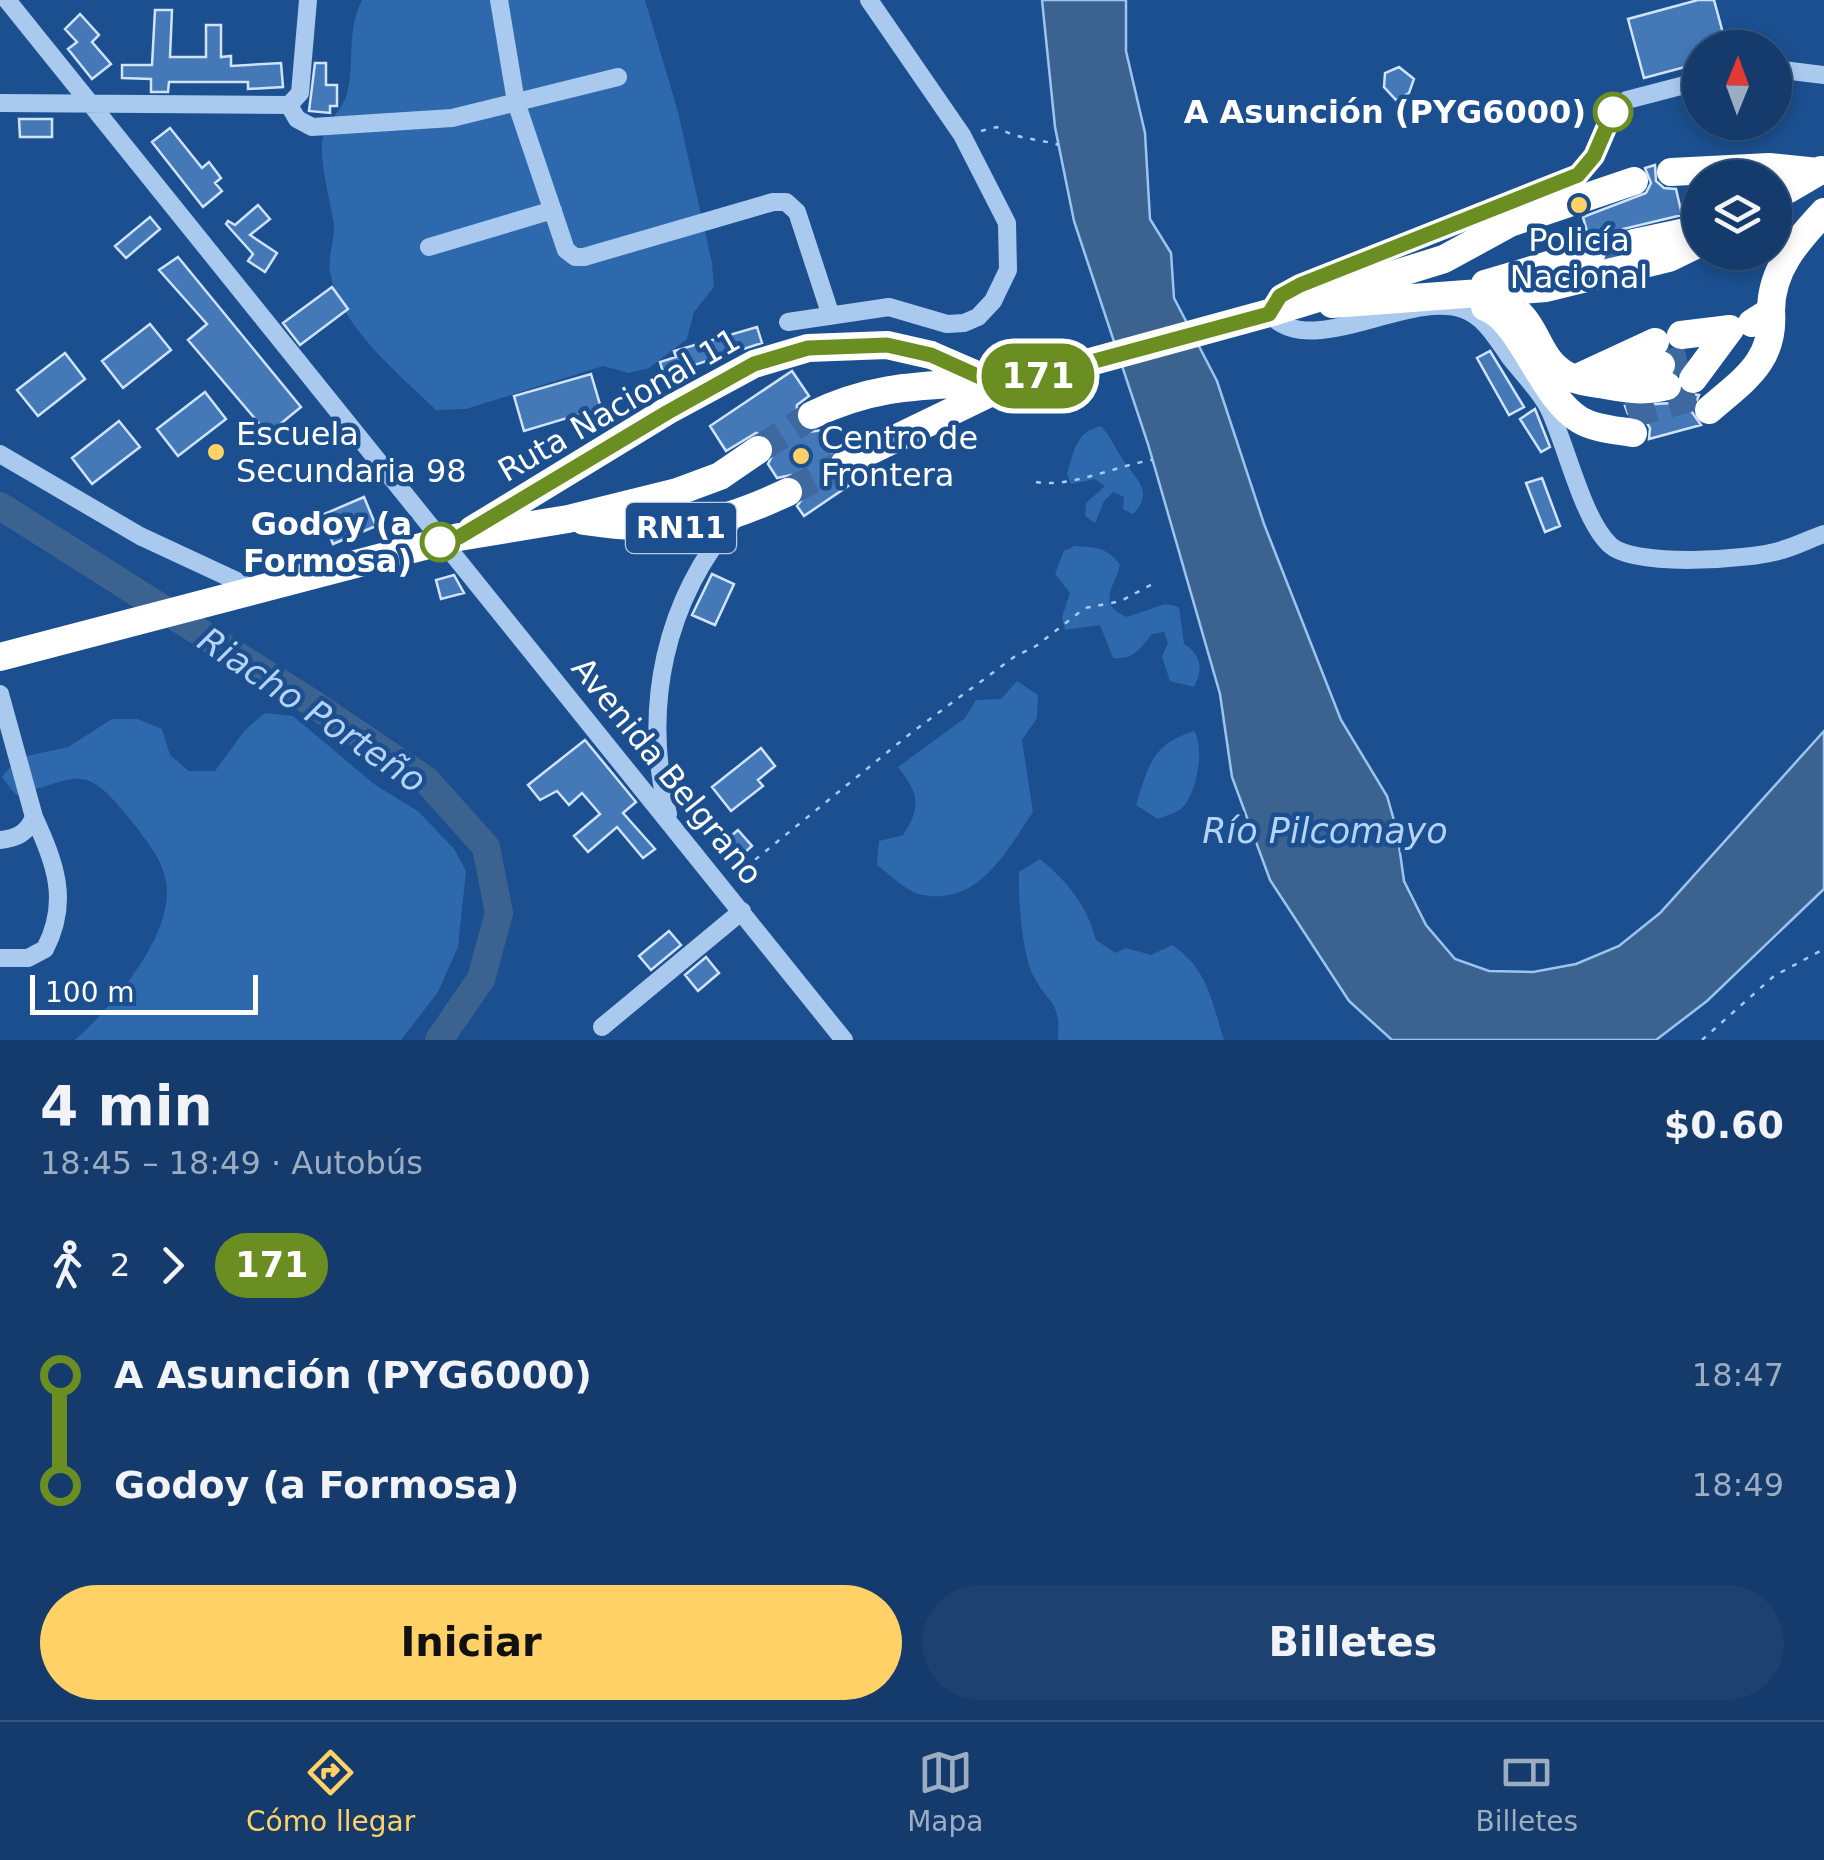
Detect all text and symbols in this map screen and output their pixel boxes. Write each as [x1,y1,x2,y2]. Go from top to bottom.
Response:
north arrow [1682,30,1792,140]
map controls [1682,30,1792,270]
place label: A Asunción (PYG6000) [1184,93,1586,131]
marker: A Asunción (PYG6000) [1594,93,1632,131]
button: layers [1682,160,1792,270]
marker: Policía Nacional [1568,194,1590,216]
place label: Policía Nacional [1510,221,1648,296]
street label: Ruta Nacional 11 [491,320,747,490]
line badge: 171 [980,344,1096,408]
text: 171 [1001,356,1075,396]
place label: Escuela Secundaria 98 [236,415,467,490]
place label: Centro de Frontera [821,419,978,494]
marker: Escuela Secundaria 98 [205,441,227,463]
marker: Centro de Frontera [790,445,812,467]
road number: RN11 [626,503,736,553]
place label: Godoy (a Formosa) [243,505,412,580]
marker: Godoy (a Formosa) [421,523,459,561]
water label: Riacho Porteño [191,619,433,801]
street label: Avenida Belgrano [564,650,770,892]
water label: Río Pilcomayo [1202,811,1448,851]
scale bar [30,970,258,1014]
text: 100 m [45,976,135,1009]
text: 4 min [40,1074,213,1138]
text: $0.60 [1664,1103,1784,1147]
text: 18:45 – 18:49 · Autobús [40,1144,423,1182]
icon: walk [40,1238,95,1293]
icon: forward [145,1238,200,1293]
text: 171 [235,1245,308,1285]
text: 2 [110,1246,130,1284]
text: A Asunción (PYG6000) [114,1353,592,1397]
text: 18:47 [1692,1356,1784,1394]
text: Godoy (a Formosa) [114,1463,519,1507]
text: 18:49 [1692,1466,1784,1504]
button: Iniciar [40,1585,902,1700]
button: Billetes [922,1585,1784,1700]
tab: Cómo llegar [246,1745,415,1838]
tab: Mapa [907,1745,983,1838]
tab: Billetes [1475,1745,1578,1838]

